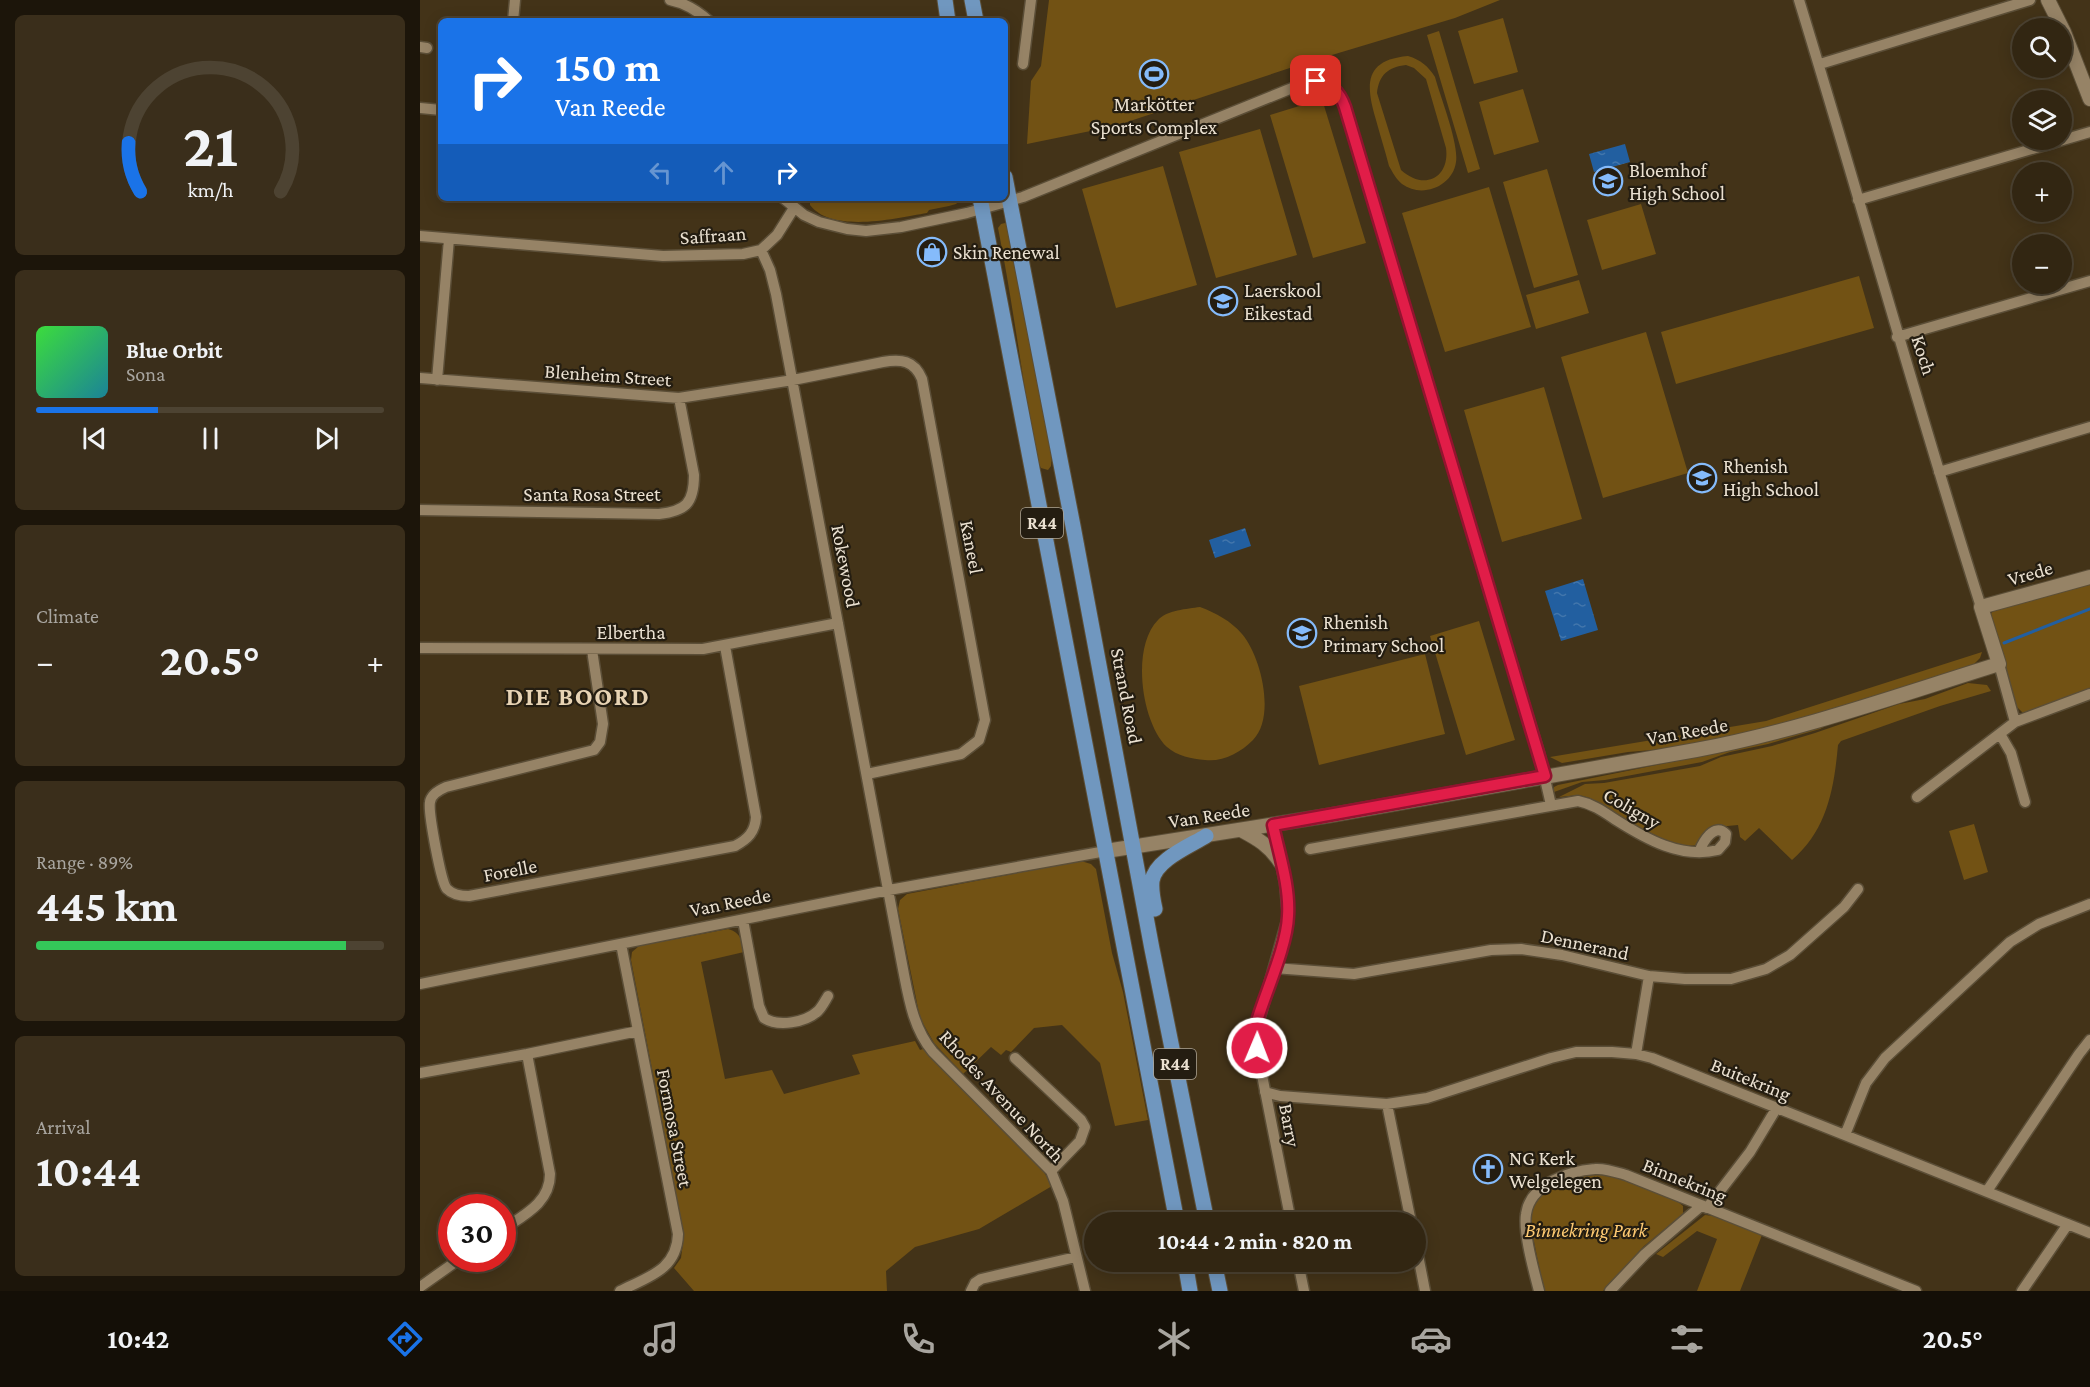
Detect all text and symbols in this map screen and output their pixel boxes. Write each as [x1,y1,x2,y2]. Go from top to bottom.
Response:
map controls [2012,18,2072,294]
button: search [2012,18,2072,78]
icon: right [456,42,534,120]
text: 150 m [555,43,660,90]
pin [1290,55,1341,106]
sports icon: Markötter Sports Complex [1138,58,1170,90]
icon: arrive [1299,64,1332,97]
button: layers [2012,90,2072,150]
text: Van Reede [555,92,666,122]
place label: Markötter Sports Complex [1091,93,1218,139]
text: 21 [182,110,238,179]
icon: left [644,156,677,189]
icon: ahead [707,156,740,189]
icon: right [770,156,803,189]
place label: Bloemhof High School [1629,159,1725,205]
button: + [2012,162,2072,222]
school or university icon: Bloemhof High School [1592,165,1624,197]
text: km/h [187,178,234,202]
street label: Saffraan [679,222,747,248]
button: − [2012,234,2072,294]
shop icon: Skin Renewal [916,236,948,268]
place label: Skin Renewal [953,241,1060,263]
place label: Laerskool Eikestad [1244,279,1321,324]
school or university icon: Laerskool Eikestad [1207,285,1239,317]
street label: Koch [1907,333,1941,378]
text: Blue Orbit [126,338,222,363]
street label: Blenheim Street [544,360,673,390]
text: Sona [126,363,165,385]
icon: previous [78,422,111,455]
icon: pause [194,422,227,455]
icon: next [310,422,343,455]
place label: Rhenish High School [1723,455,1819,501]
school or university icon: Rhenish High School [1686,462,1718,494]
street label: Santa Rosa Street [523,483,661,505]
road number: R44 [1021,508,1063,538]
street label: Kaneel [956,518,988,576]
street label: Rokewood [827,523,865,610]
street label: Vrede [2005,556,2055,590]
text: Climate [36,605,99,627]
place label: Rhenish Primary School [1323,611,1444,657]
school or university icon: Rhenish Primary School [1286,617,1318,649]
street label: Elbertha [597,621,665,643]
text: 20.5° [160,635,260,685]
text: − [36,643,53,680]
text: + [367,643,384,680]
street label: Strand Road [1107,646,1147,746]
district label: DIE BOORD [506,682,650,711]
street label: Van Reede [1645,713,1729,749]
street label: Coligny [1599,783,1665,834]
street label: Van Reede [1167,798,1251,832]
text: Range · 89% [36,851,133,873]
street label: Forelle [481,854,539,886]
text: 445 km [36,881,178,931]
street label: Van Reede [688,883,773,921]
street label: Dennerand [1539,924,1632,964]
position arrow [1225,1016,1289,1080]
street label: Rhodes Avenue North [935,1025,1069,1167]
road number: R44 [1154,1049,1196,1079]
street label: Buitekring [1707,1053,1795,1106]
street label: Formosa Street [653,1067,697,1189]
street label: Barry [1274,1101,1305,1149]
text: Arrival [36,1116,90,1138]
text: 10:44 [36,1146,141,1196]
place label: NG Kerk Welgelegen [1509,1147,1602,1193]
church icon: NG Kerk Welgelegen [1472,1153,1504,1185]
street label: Binnekring [1639,1153,1731,1208]
speed limit sign: 30 [438,1194,516,1272]
park label: Binnekring Park [1525,1219,1649,1242]
text: 10:44 · 2 min · 820 m [1158,1229,1352,1254]
icon: directions [384,1318,426,1360]
icon: music [640,1318,682,1360]
icon: phone [897,1318,939,1360]
icon: climate [1153,1318,1195,1360]
icon: car [1410,1318,1452,1360]
icon: filters [1666,1318,1708,1360]
text: 10:42 [107,1324,169,1354]
text: 20.5° [1923,1324,1983,1354]

